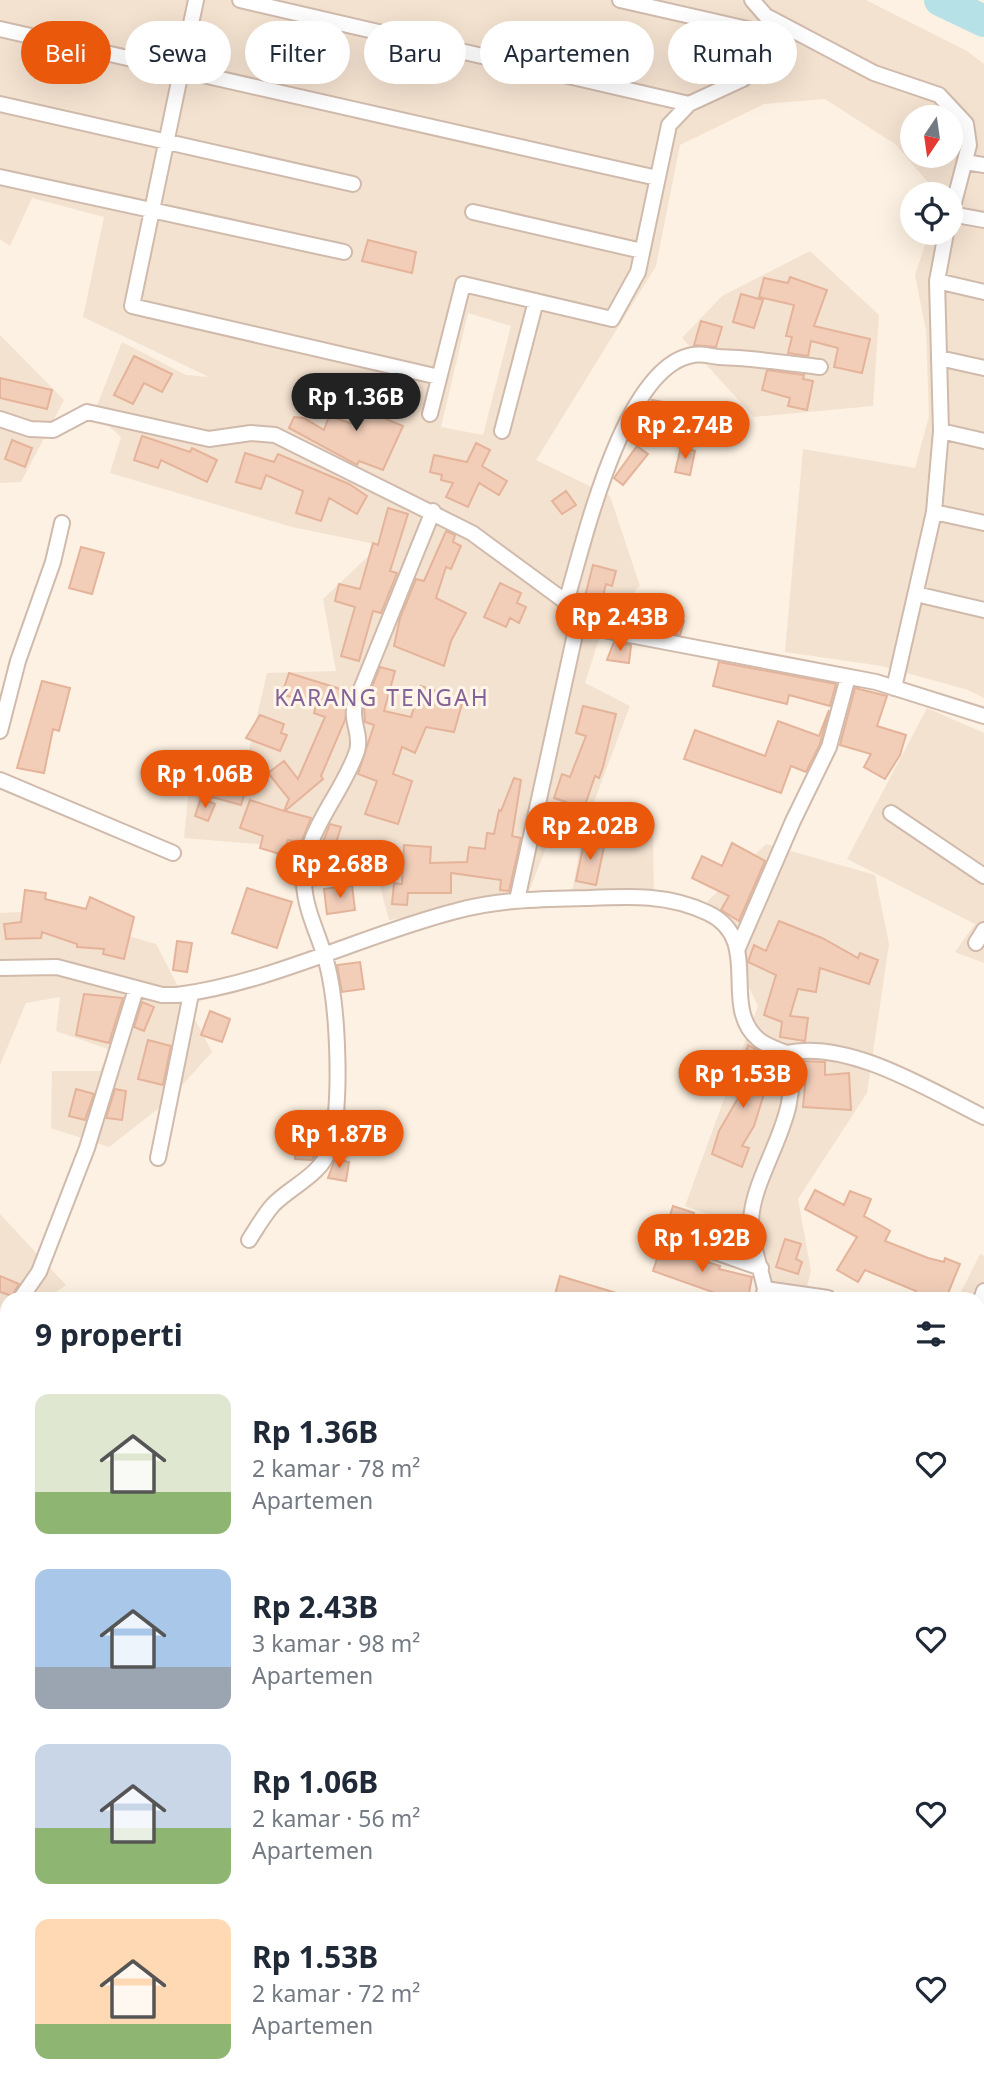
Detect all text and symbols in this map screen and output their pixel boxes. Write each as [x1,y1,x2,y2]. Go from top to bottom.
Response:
chip: Beli [21,21,111,84]
chip: Sewa [125,21,231,84]
chip: Filter [245,21,350,84]
chip: Baru [364,21,466,84]
chip: Apartemen [480,21,654,84]
chip: Rumah [668,21,797,84]
north arrow [900,105,962,168]
map controls [900,105,963,245]
button: locate [900,182,963,245]
pin: Rp 1.36B [284,374,428,433]
text: Rp 1.36B [308,380,404,412]
pin: Rp 2.74B [613,402,757,461]
text: Rp 2.74B [637,408,733,440]
pin: Rp 2.43B [548,594,692,653]
text: Rp 2.43B [572,600,668,632]
district label: KARANG TENGAH [274,681,490,713]
pin: Rp 1.06B [133,750,277,810]
text: Rp 1.06B [157,757,253,789]
pin: Rp 2.02B [518,802,662,862]
text: Rp 2.02B [542,809,638,841]
pin: Rp 2.68B [268,841,412,900]
text: Rp 2.68B [292,847,388,879]
pin: Rp 1.53B [671,1050,815,1110]
text: Rp 1.53B [695,1057,791,1089]
pin: Rp 1.87B [267,1110,411,1170]
text: Rp 1.87B [291,1117,387,1149]
pin: Rp 1.92B [630,1214,774,1274]
text: Rp 1.92B [654,1221,750,1253]
text: 9 properti [35,1314,183,1355]
icon: filters [912,1315,950,1353]
text: Rp 1.36B [252,1411,378,1452]
icon: home [91,1422,175,1506]
icon: heart [912,1445,950,1483]
text: 2 kamar · 78 m² [252,1452,420,1484]
text: Apartemen [252,1484,373,1516]
text: Rp 2.43B [252,1586,378,1627]
icon: home [91,1597,175,1681]
icon: heart [912,1620,950,1658]
text: 3 kamar · 98 m² [252,1627,420,1659]
text: Apartemen [252,1659,373,1691]
text: Rp 1.06B [252,1761,378,1802]
icon: home [91,1772,175,1856]
icon: heart [912,1795,950,1833]
text: 2 kamar · 56 m² [252,1802,420,1834]
text: Apartemen [252,1834,373,1866]
text: Rp 1.53B [252,1936,378,1977]
icon: home [91,1947,175,2031]
icon: heart [912,1970,950,2008]
text: 2 kamar · 72 m² [252,1977,420,2009]
text: Apartemen [252,2009,373,2041]

